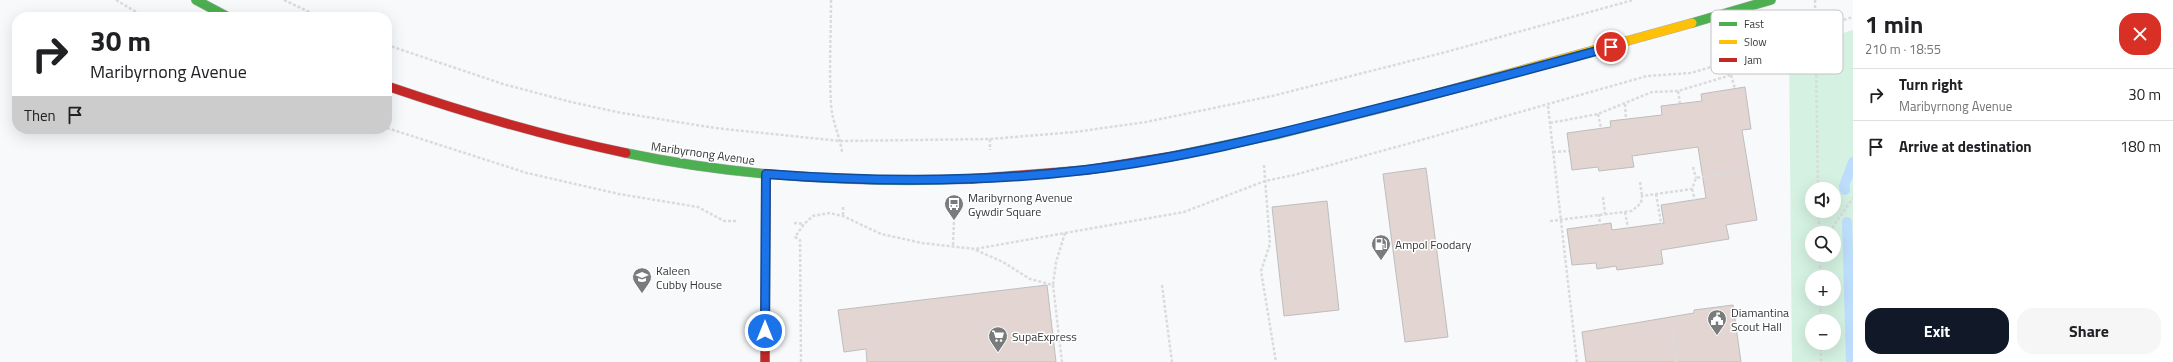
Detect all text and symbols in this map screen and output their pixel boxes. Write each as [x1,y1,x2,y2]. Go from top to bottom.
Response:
text: 1 min [1865,6,1923,42]
legend [1711,10,1843,74]
button: close [2119,13,2161,55]
text: Fast [1744,16,1764,32]
text: 30 m [90,19,151,62]
icon: right [24,28,76,80]
pin [1594,30,1628,64]
text: Slow [1744,34,1767,50]
icon: arrive [1600,36,1622,58]
text: 210 m · 18:55 [1865,39,1941,59]
text: Jam [1744,52,1762,68]
text: Maribyrnong Avenue [90,58,247,85]
text: Turn right [1899,73,1963,96]
text: 30 m [2128,83,2161,106]
icon: right [1865,84,1887,106]
text: Maribyrnong Avenue [1899,96,2012,116]
text: Then [24,104,56,127]
icon: arrive [64,104,86,126]
text: Arrive at destination [1899,135,2032,158]
text: 180 m [2120,135,2161,158]
street label: Maribyrnong Avenue [650,136,756,170]
icon: arrive [1865,136,1887,158]
map controls [1805,182,1841,350]
button: sound [1805,182,1841,218]
place label: Maribyrnong Avenue Gywdir Square [968,188,1073,221]
bus stop icon: Maribyrnong Avenue Gywdir Square [943,193,965,221]
button: search [1805,226,1841,262]
fuel station icon: Ampol Foodary [1370,233,1392,261]
place label: Ampol Foodary [1395,235,1472,254]
place label: Kaleen Cubby House [656,261,722,294]
school or university icon: Kaleen Cubby House [631,266,653,294]
button: + [1805,270,1841,306]
place label: Diamantina Scout Hall [1731,303,1789,336]
public building icon: Diamantina Scout Hall [1706,308,1728,336]
button: Exit [1865,308,2009,354]
button: Share [2017,308,2161,354]
position arrow [744,310,786,352]
button: − [1805,314,1841,350]
supermarket icon: SupaExpress [987,325,1009,353]
place label: SupaExpress [1012,327,1077,346]

